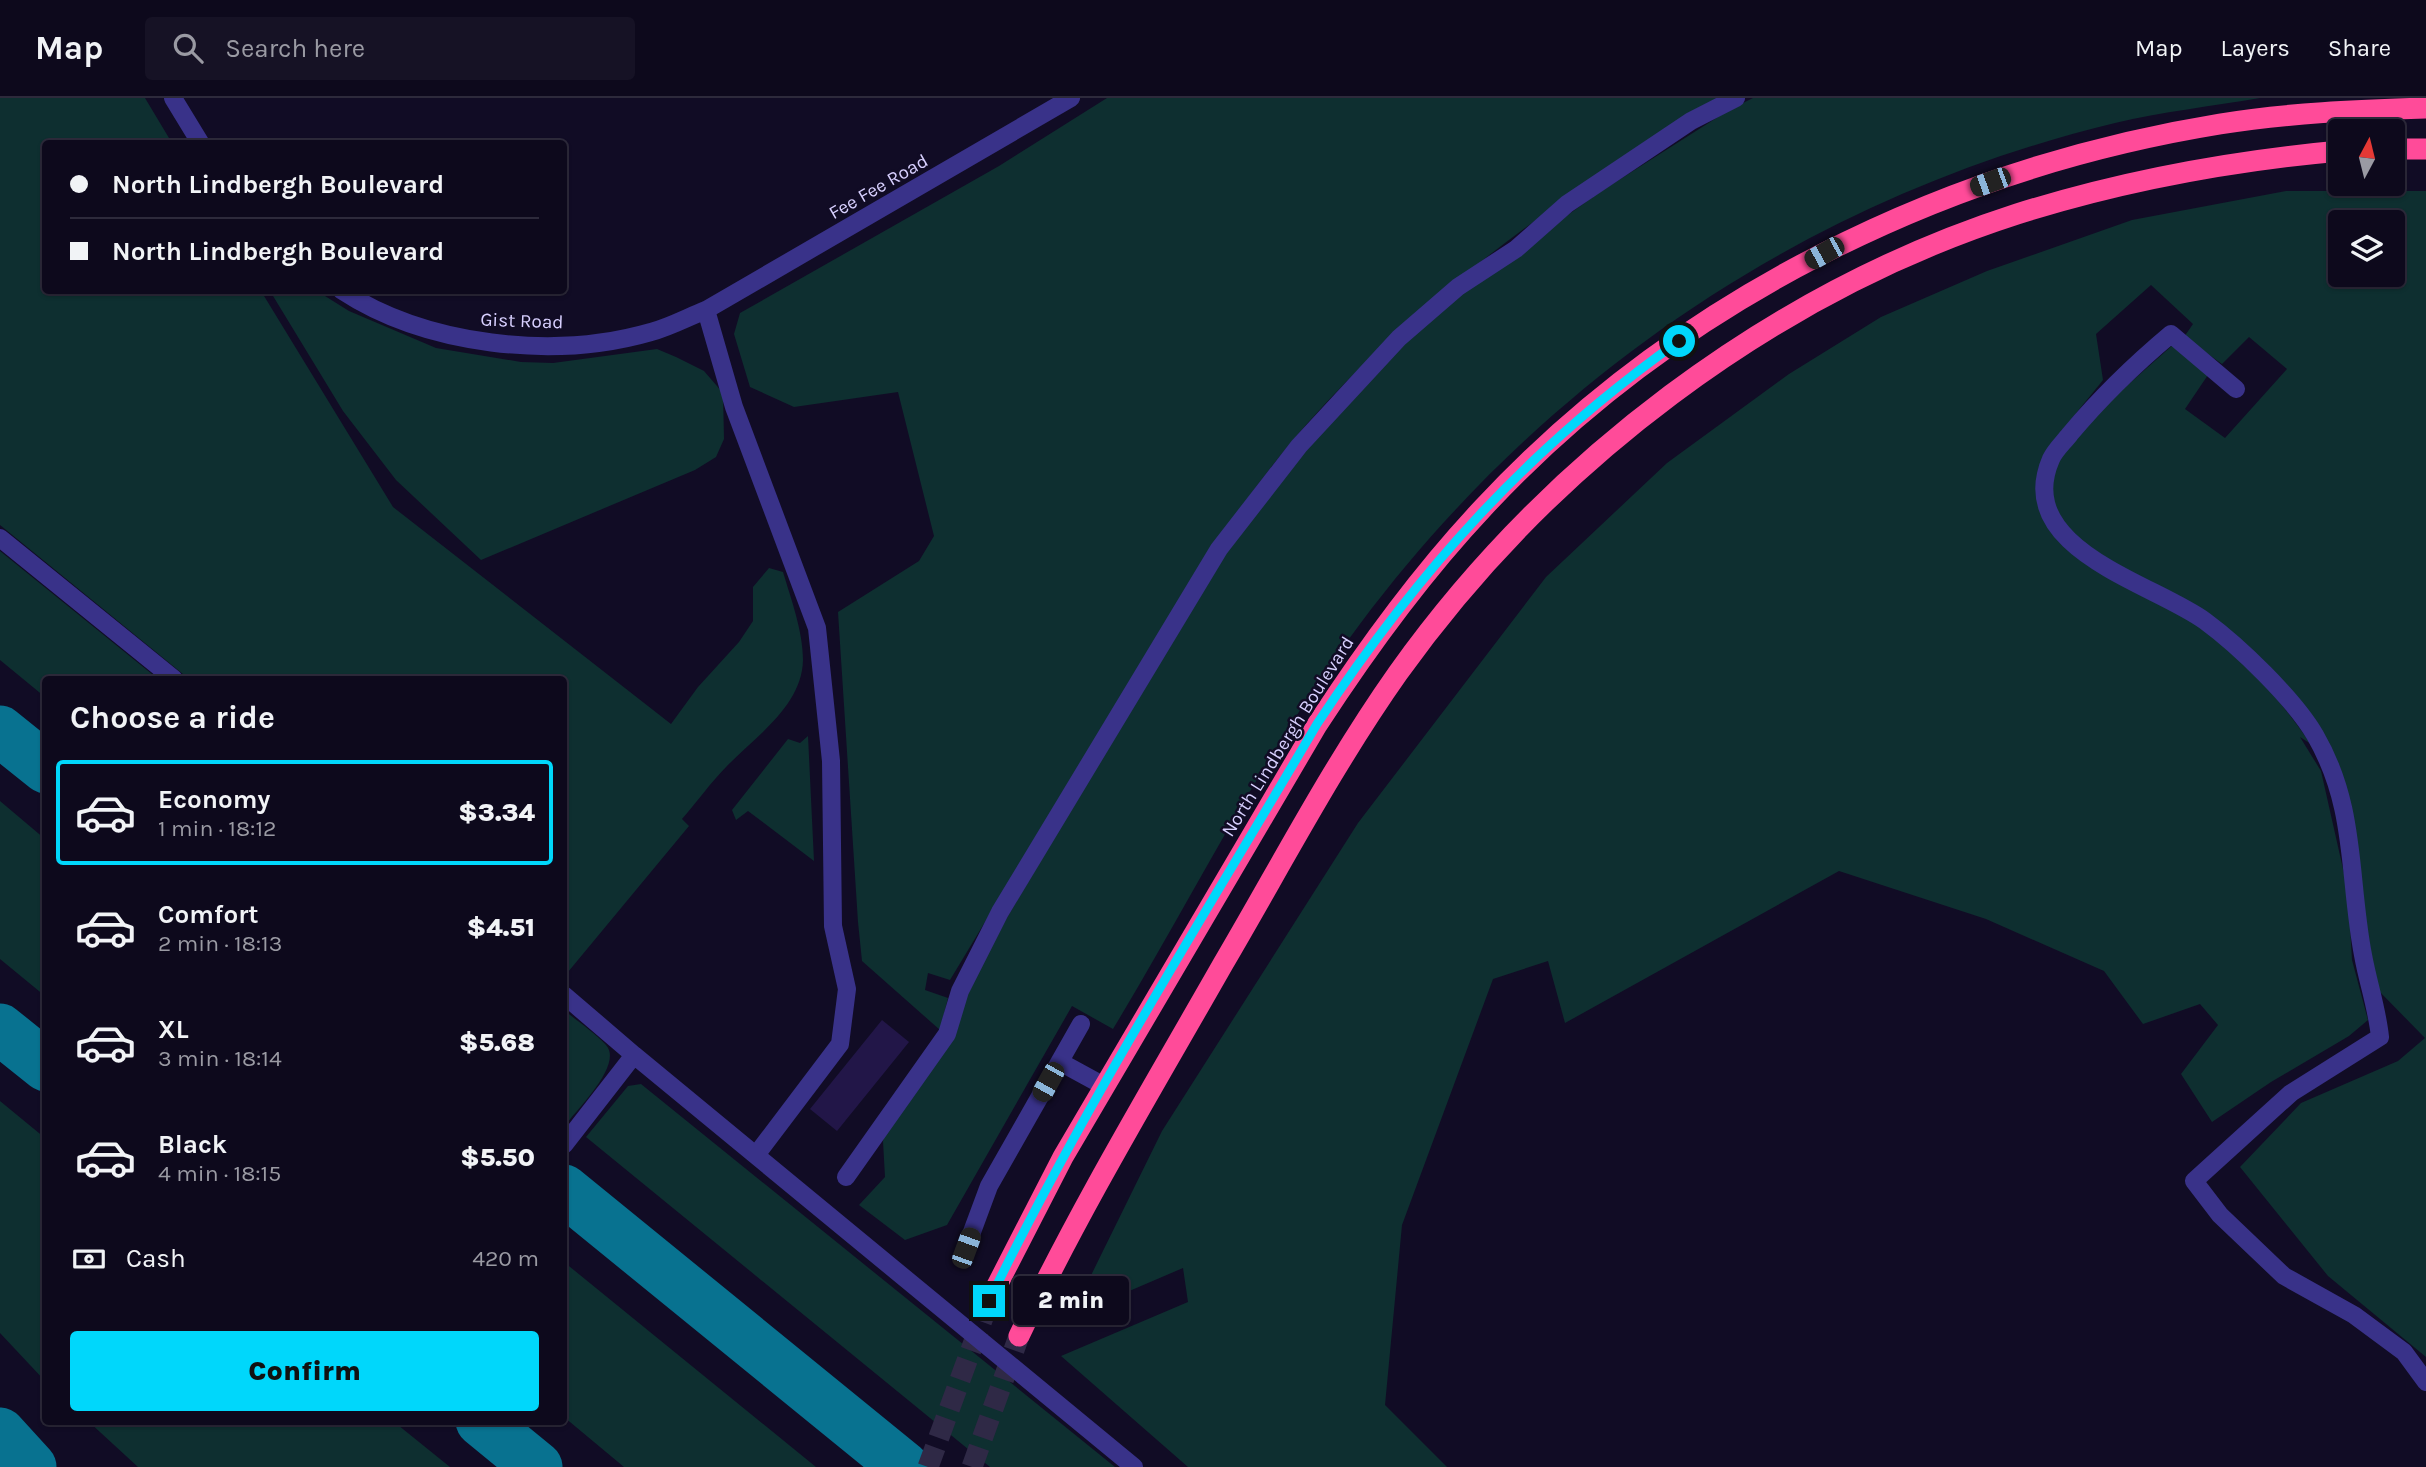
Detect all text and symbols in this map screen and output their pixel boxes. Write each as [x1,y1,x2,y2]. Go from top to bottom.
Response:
search box [145,17,635,80]
text: Map [35,29,103,67]
icon: search [169,29,207,67]
text: Search here [225,33,365,64]
text: Map [2135,34,2183,62]
text: Layers [2221,34,2290,62]
text: Share [2328,34,2391,62]
north arrow [2328,119,2404,196]
map controls [2328,119,2405,287]
street label: Fee Fee Road [825,150,932,224]
car [1967,165,2014,199]
text: North Lindbergh Boulevard [112,169,444,200]
button: layers [2328,210,2405,287]
car [1801,234,1848,272]
text: North Lindbergh Boulevard [112,236,444,267]
street label: Gist Road [480,309,564,333]
route start [1663,325,1695,357]
street label: North Lindbergh Boulevard [1217,632,1359,841]
text: Choose a ride [70,699,275,736]
icon: car [74,781,137,844]
text: Economy [158,784,270,815]
text: $3.34 [458,797,535,828]
text: 1 min · 18:12 [158,815,276,842]
icon: car [74,896,137,959]
text: Comfort [158,899,259,930]
text: $4.51 [467,912,535,943]
text: 2 min · 18:13 [158,930,282,957]
icon: car [74,1011,137,1074]
text: XL [158,1014,189,1045]
text: $5.68 [459,1027,535,1058]
text: 3 min · 18:14 [158,1045,282,1072]
car [1029,1059,1068,1105]
icon: car [74,1126,137,1189]
text: Black [158,1129,227,1160]
text: $5.50 [460,1142,535,1173]
text: 4 min · 18:15 [158,1160,281,1187]
car [949,1225,984,1271]
icon: cash [70,1240,108,1278]
text: Cash [126,1243,186,1274]
text: 420 m [472,1245,539,1272]
callout: 2 min [1014,1276,1129,1326]
route end [973,1285,1005,1317]
text: 2 min [1038,1287,1104,1314]
button: Confirm [70,1331,539,1411]

